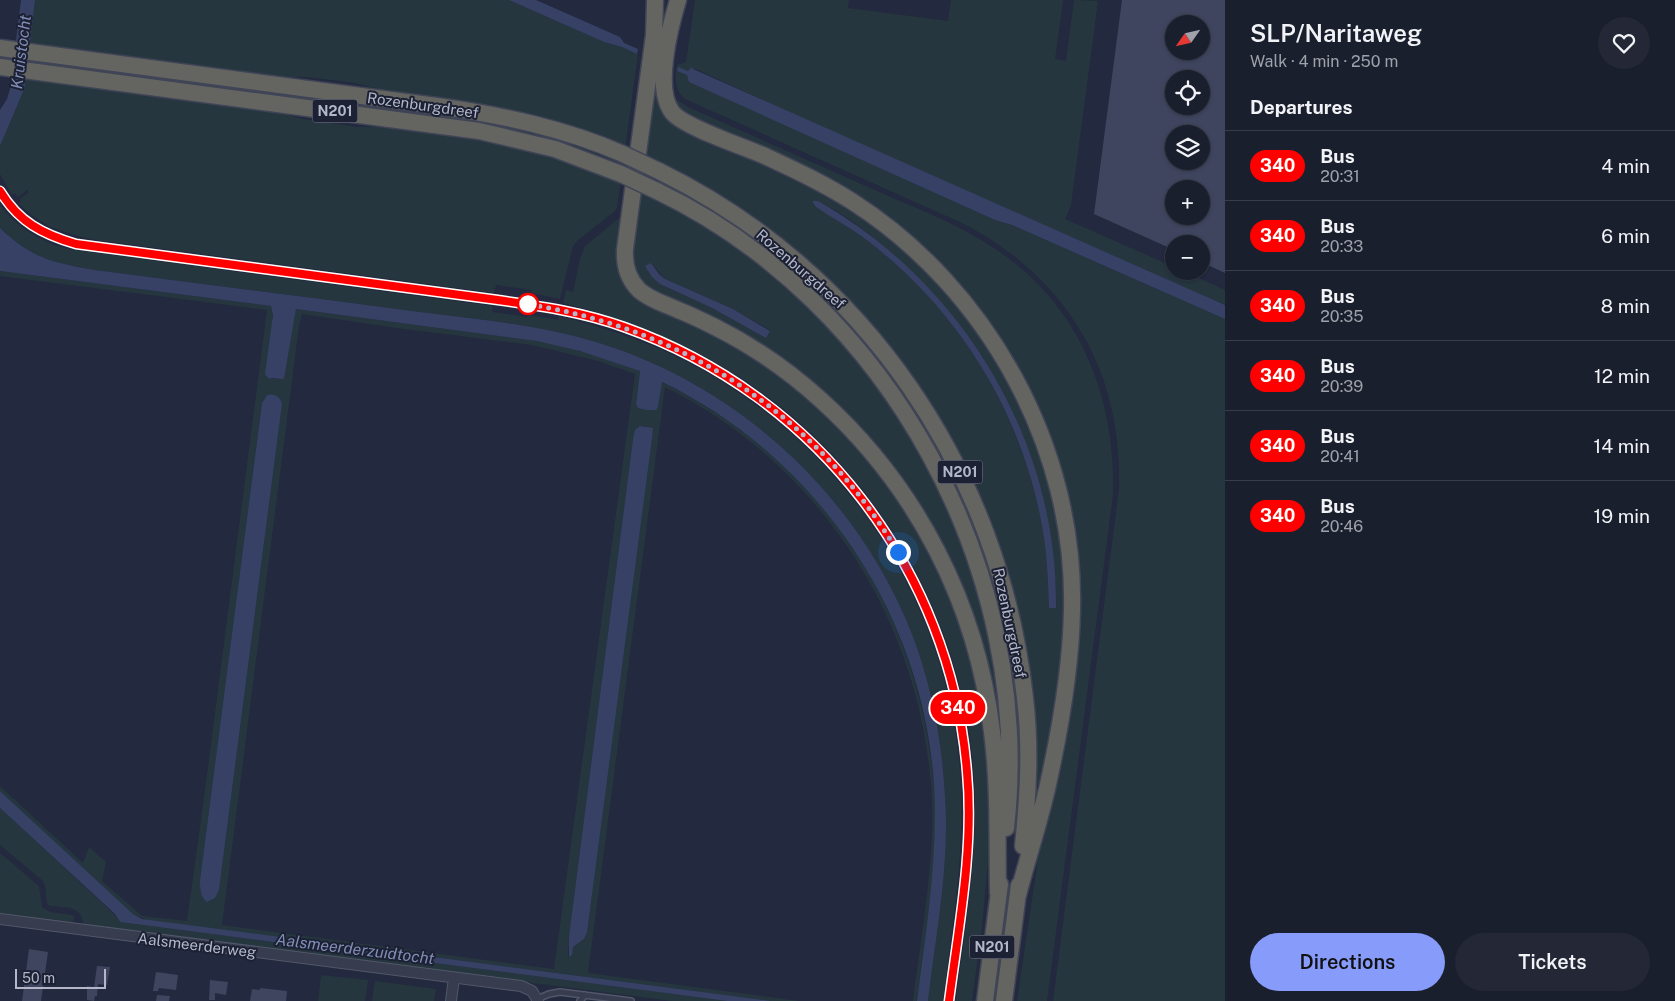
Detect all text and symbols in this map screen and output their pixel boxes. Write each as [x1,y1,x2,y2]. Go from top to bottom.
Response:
water label: Kruistocht [7,14,35,90]
north arrow [1165,15,1210,60]
map controls [1165,15,1210,280]
button: heart [1598,17,1650,69]
text: SLP/Naritaweg [1250,19,1422,47]
text: Walk · 4 min · 250 m [1250,52,1398,71]
button: locate [1165,70,1210,115]
street label: Rozenburgdreef [366,89,480,121]
text: Departures [1250,96,1353,118]
road number: N201 [312,100,358,122]
button: layers [1165,125,1210,170]
text: Bus [1320,145,1355,167]
text: 340 [1260,155,1295,176]
text: 4 min [1601,155,1650,177]
text: 20:31 [1320,167,1360,186]
button: + [1165,180,1210,225]
text: Bus [1320,215,1355,237]
text: 340 [1260,225,1295,246]
text: 6 min [1601,225,1650,247]
street label: Rozenburgdreef [753,226,849,312]
button: − [1165,235,1210,280]
text: 20:33 [1320,237,1363,256]
text: Bus [1320,285,1355,307]
unlabelled marker [517,293,539,315]
text: 340 [1260,295,1295,316]
text: 8 min [1601,295,1650,317]
text: 20:35 [1320,307,1364,326]
text: Bus [1320,355,1355,377]
text: 340 [1260,365,1295,386]
text: 12 min [1594,365,1650,387]
text: 20:39 [1320,377,1363,396]
text: Bus [1320,425,1355,447]
text: 340 [1260,435,1295,456]
text: 14 min [1593,435,1650,457]
text: 20:41 [1320,447,1360,466]
road number: N201 [938,461,982,484]
text: Bus [1320,495,1355,517]
text: 340 [1260,505,1295,526]
text: 19 min [1594,505,1650,527]
text: 20:46 [1320,517,1363,536]
your location [886,540,911,565]
street label: Rozenburgdreef [990,566,1030,680]
line badge: 340 [929,692,987,724]
text: 340 [940,697,976,718]
street label: Aalsmeerderweg [137,929,257,961]
water label: Aalsmeerderzuidtocht [275,930,435,968]
button: Directions [1250,933,1445,991]
button: Tickets [1455,933,1650,991]
road number: N201 [970,936,1014,959]
scale bar [15,966,106,989]
text: 50 m [22,970,55,986]

